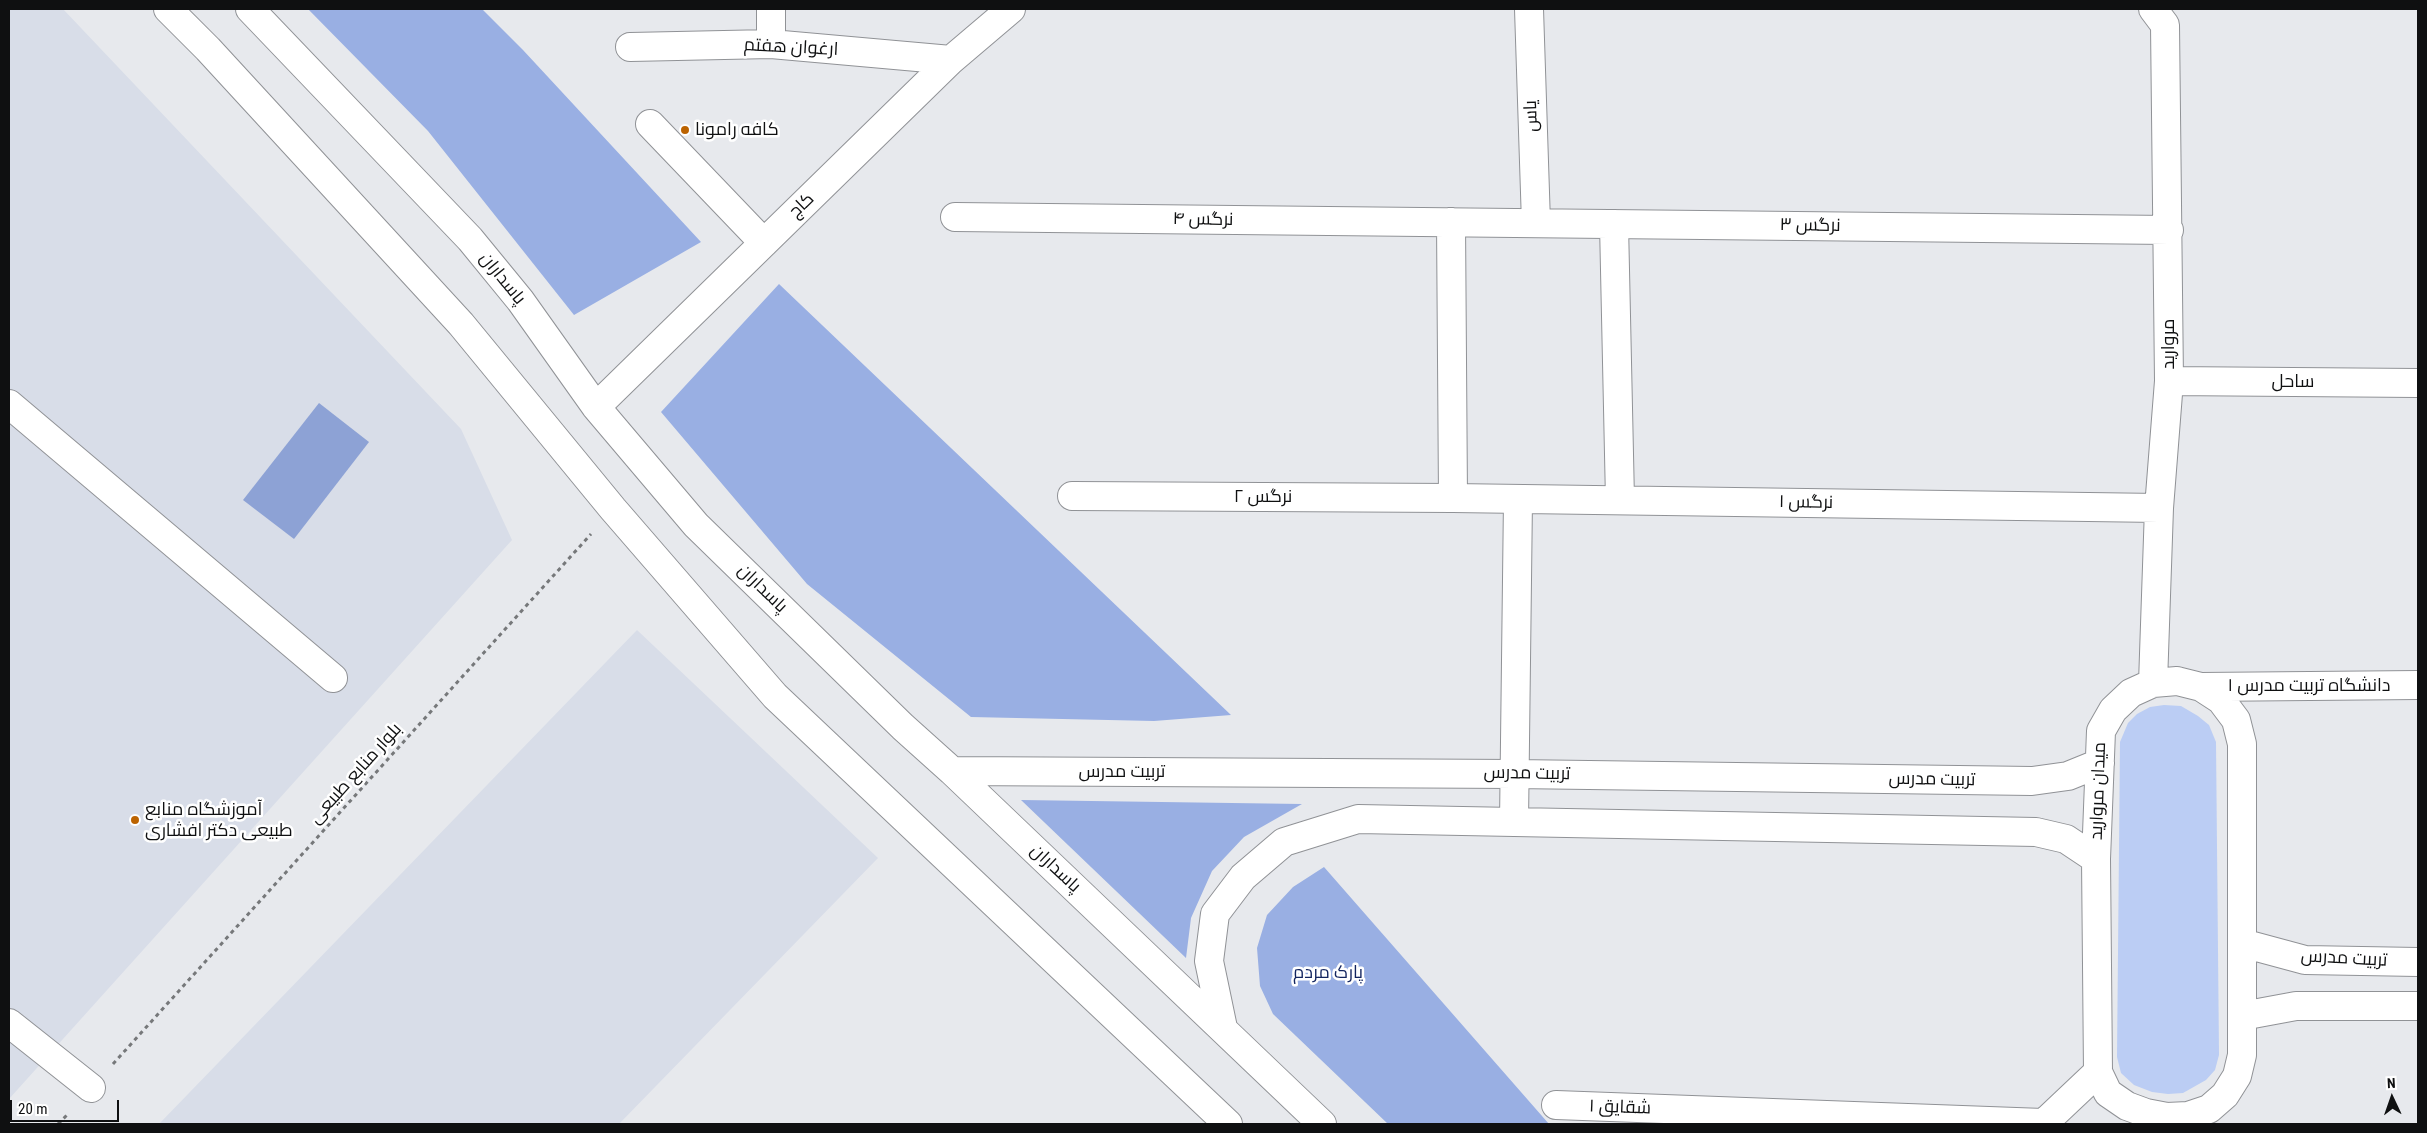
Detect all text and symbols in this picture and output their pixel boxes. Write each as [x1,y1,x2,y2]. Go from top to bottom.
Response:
street label: ارغوان هفتم [743,35,839,61]
street label: یاس [1521,100,1543,132]
place label: کافه رامونا [695,119,779,141]
marker: کافه رامونا [679,124,691,136]
street label: کاج [785,189,819,223]
street label: نرگس ۴ [1172,209,1234,231]
street label: نرگس ۳ [1779,215,1841,237]
street label: پاسداران [474,248,530,310]
street label: مروارید [2158,319,2180,369]
street label: ساحل [2272,371,2314,393]
street label: نرگس ۲ [1234,486,1292,508]
street label: نرگس ۱ [1779,492,1833,514]
street label: پاسداران [733,560,791,618]
street label: ۱ دانشگاه تربیت مدرس [2227,675,2391,697]
street label: بلوار منابع طبیعی [305,719,407,829]
street label: میدان مروارید [2086,742,2112,840]
street label: تربیت مدرس [1079,761,1165,783]
street label: تربیت مدرس [1483,762,1571,786]
street label: تربیت مدرس [1888,768,1976,792]
place label: آموزشگاه منابع طبیعی دکتر افشاری [145,799,293,842]
marker: آموزشگاه منابع طبیعی دکتر افشاری [129,814,141,826]
street label: پاسداران [1025,840,1085,898]
street label: تربیت مدرس [2300,946,2388,972]
park label: پارک مردم [1293,962,1363,984]
north arrow [2367,1073,2417,1123]
text: N [2387,1075,2396,1091]
scale bar [12,1090,121,1122]
street label: شقایق ۱ [1588,1096,1652,1120]
text: 20 m [18,1100,48,1118]

